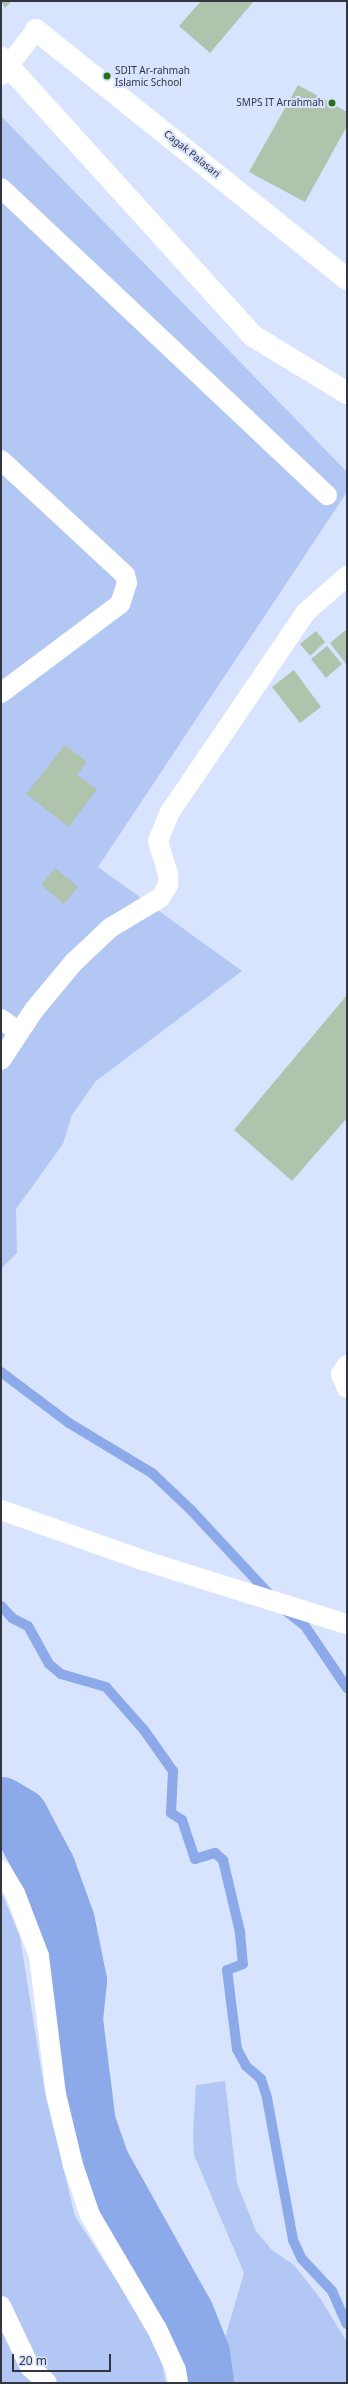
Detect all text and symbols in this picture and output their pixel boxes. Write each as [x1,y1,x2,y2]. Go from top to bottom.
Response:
place label: SDIT Ar-rahmah Islamic School [115,64,190,88]
marker: SDIT Ar-rahmah Islamic School [102,71,112,81]
place label: SMPS IT Arrahmah [236,97,324,109]
marker: SMPS IT Arrahmah [327,98,337,108]
street label: Cagak Palasari [162,128,222,180]
scale bar [14,2346,113,2372]
text: 20 m [19,2352,47,2369]

